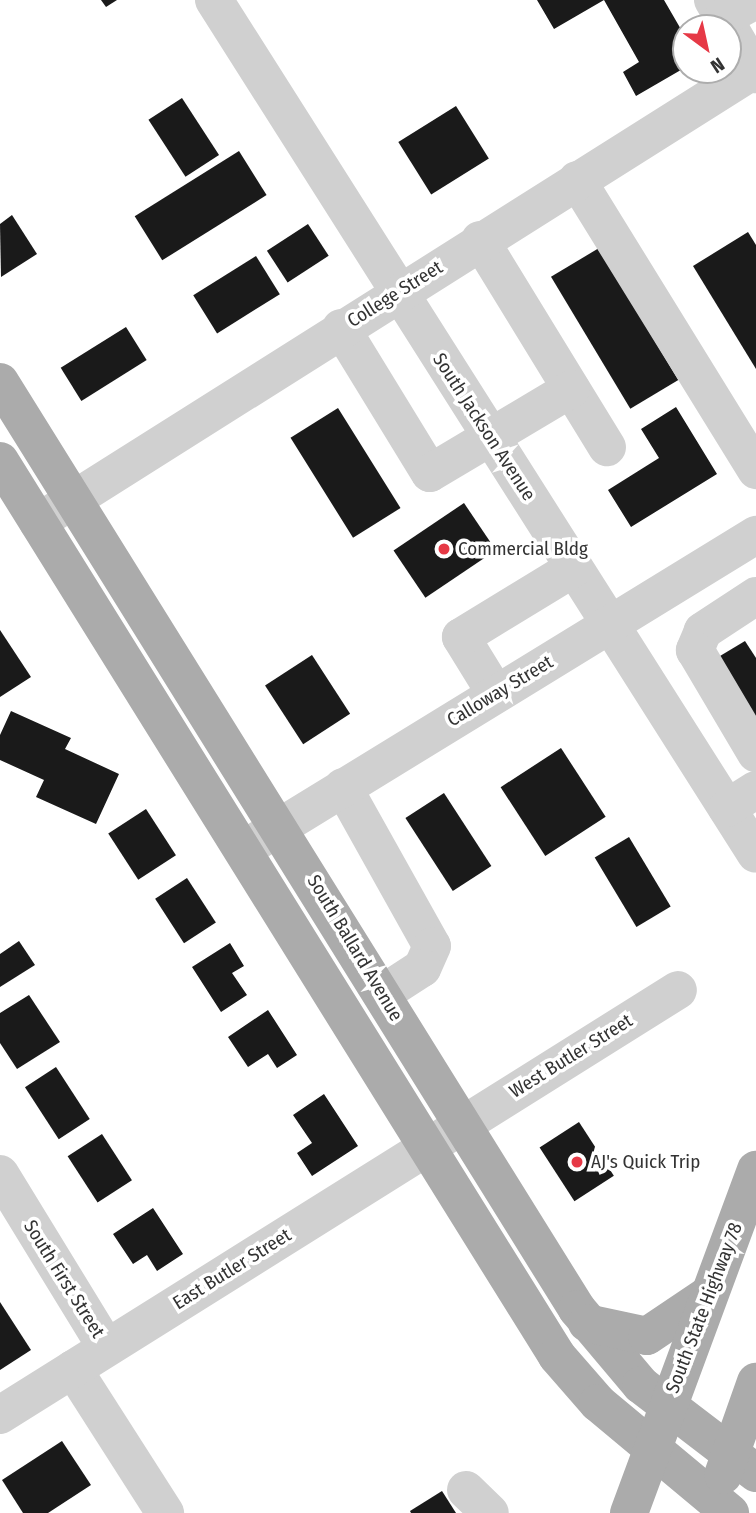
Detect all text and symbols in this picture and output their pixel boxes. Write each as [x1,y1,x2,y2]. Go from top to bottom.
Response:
north arrow [672,14,742,84]
text: N [707,53,729,78]
street label: College Street [343,256,447,332]
street label: South Jackson Avenue [428,349,540,505]
place label: Commercial Bldg [458,538,588,560]
marker: Commercial Bldg [436,541,452,557]
street label: Calloway Street [443,650,557,732]
street label: South Ballard Avenue [302,871,408,1025]
street label: West Butler Street [505,1009,637,1103]
place label: AJ's Quick Trip [591,1151,700,1173]
marker: AJ's Quick Trip [569,1154,585,1170]
street label: South First Street [19,1216,109,1342]
street label: South State Highway 78 [661,1219,747,1397]
street label: East Butler Street [169,1224,295,1314]

